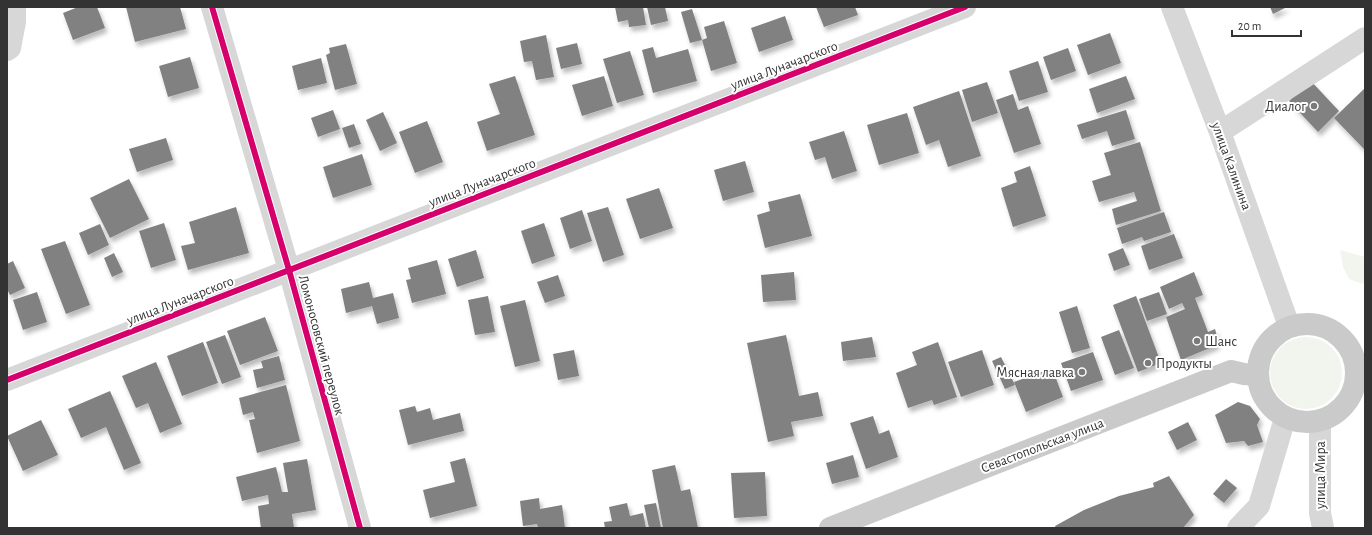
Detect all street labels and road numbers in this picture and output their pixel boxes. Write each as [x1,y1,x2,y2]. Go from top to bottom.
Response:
street label: улица Луначарского [728,39,840,93]
street label: улица Калинина [1208,120,1254,213]
street label: улица Луначарского [426,156,538,210]
street label: улица Луначарского [124,274,236,328]
street label: Ломоносовский переулок [296,274,347,417]
street label: Севастопольская улица [979,416,1106,476]
street label: улица Мира [1314,440,1328,510]

